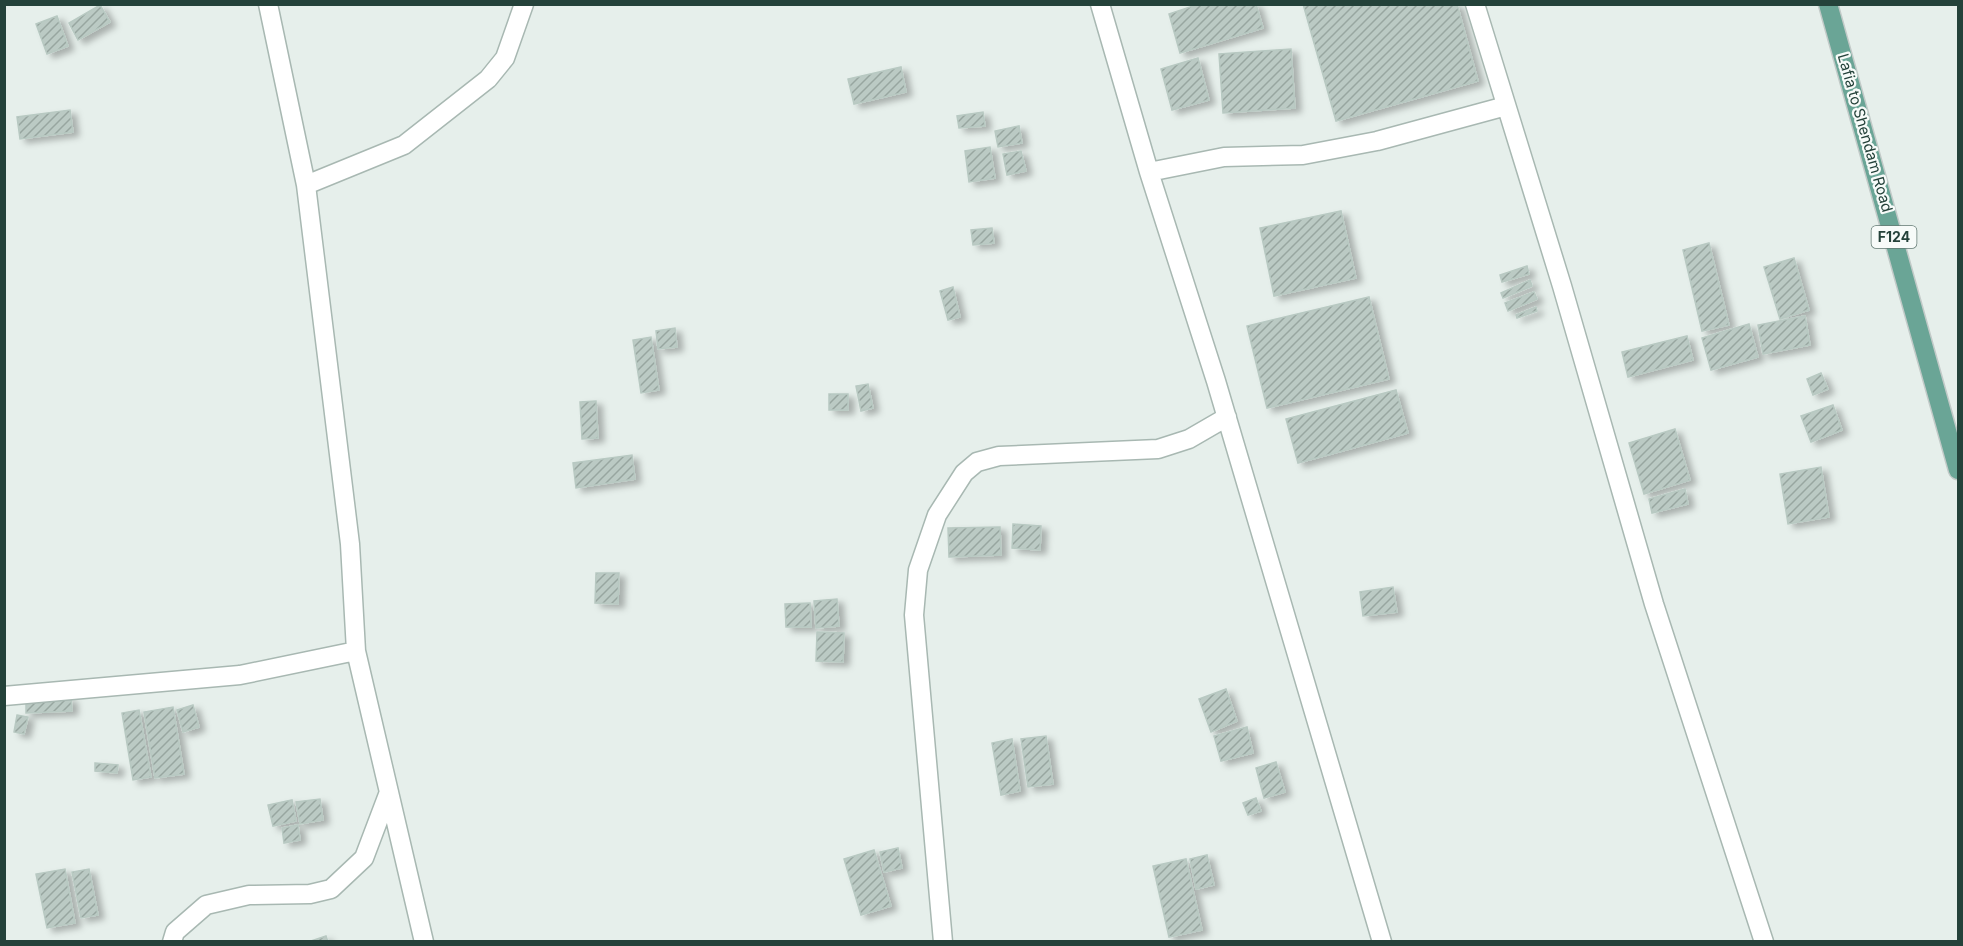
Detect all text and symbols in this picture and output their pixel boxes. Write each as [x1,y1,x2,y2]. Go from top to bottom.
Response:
street label: Lafia to Shendam Road [1834,51,1897,214]
road number: F124 [1872,226,1916,248]

